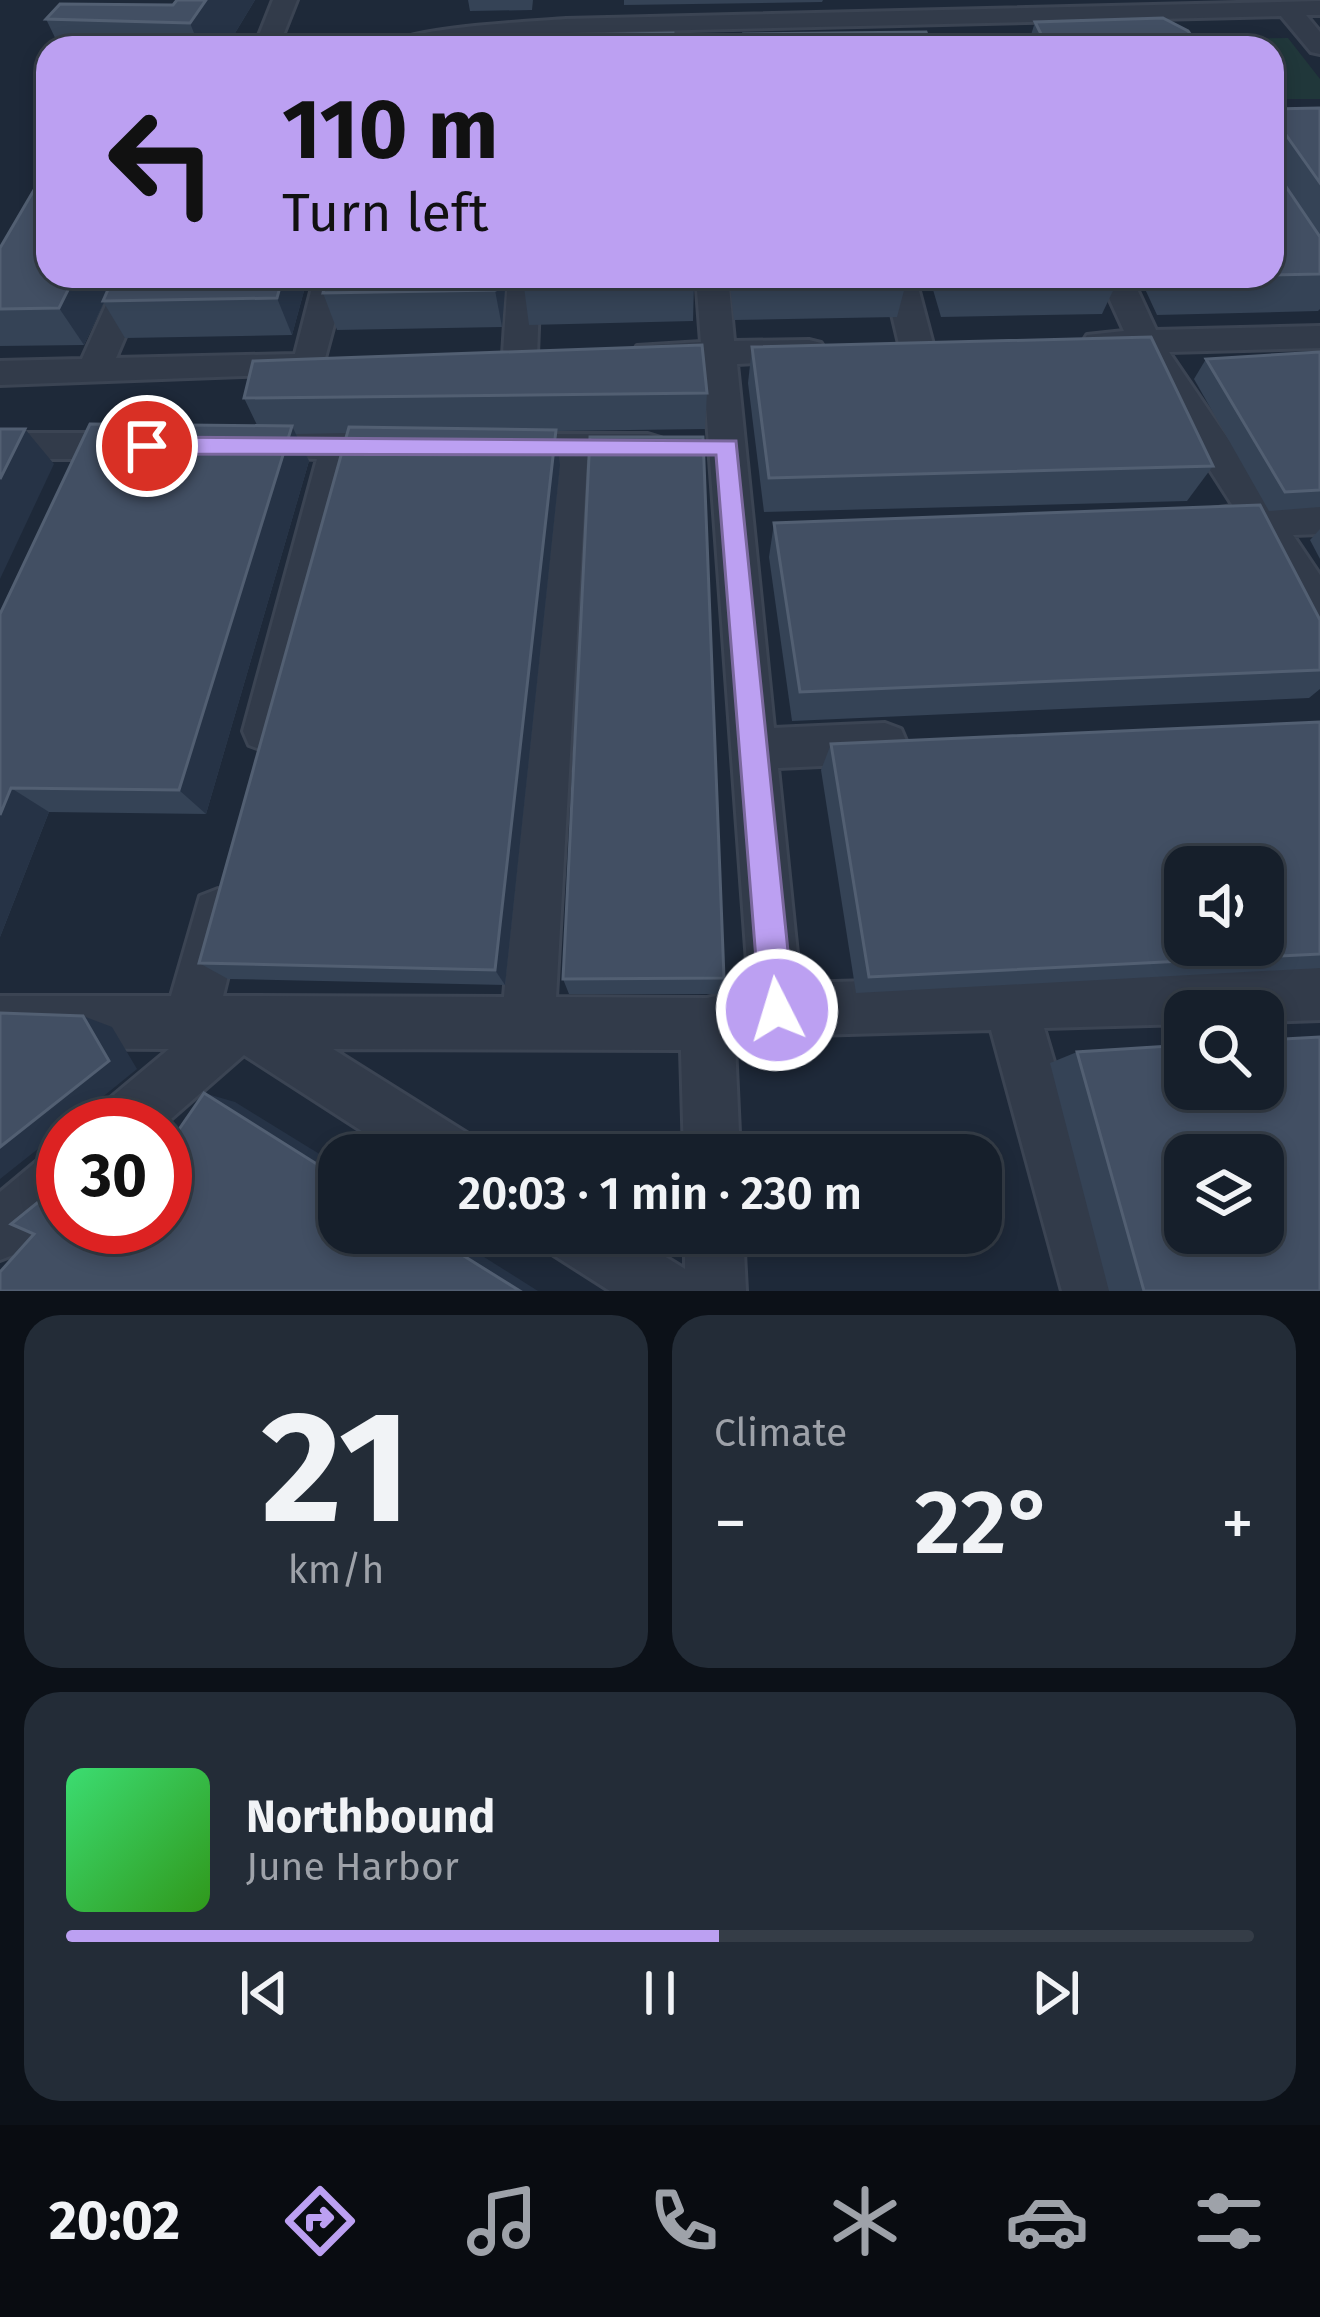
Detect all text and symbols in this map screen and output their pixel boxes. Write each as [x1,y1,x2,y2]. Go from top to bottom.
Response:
text: 110 m [282,79,498,180]
icon: left [84,84,240,240]
text: Turn left [282,181,489,245]
pin [96,395,198,497]
icon: arrive [114,413,180,479]
map controls [1164,846,1284,1254]
button: sound [1164,846,1284,966]
position arrow [714,947,840,1073]
button: search [1164,990,1284,1110]
speed limit sign: 30 [36,1098,192,1254]
button: layers [1164,1134,1284,1254]
text: 20:03 · 1 min · 230 m [458,1167,862,1221]
text: 21 [261,1375,411,1562]
text: Climate [714,1410,847,1456]
text: 22° [915,1469,1054,1577]
text: − [714,1484,747,1563]
text: + [1221,1484,1254,1563]
text: km/h [288,1547,384,1593]
text: Northbound [246,1790,495,1844]
text: June Harbor [246,1844,459,1890]
icon: previous [231,1960,297,2026]
icon: pause [627,1960,693,2026]
icon: next [1023,1960,1089,2026]
icon: directions [278,2179,362,2263]
icon: music [460,2179,544,2263]
icon: phone [642,2179,726,2263]
icon: climate [823,2179,907,2263]
icon: car [1005,2179,1089,2263]
icon: filters [1187,2179,1271,2263]
text: 20:02 [49,2189,180,2253]

